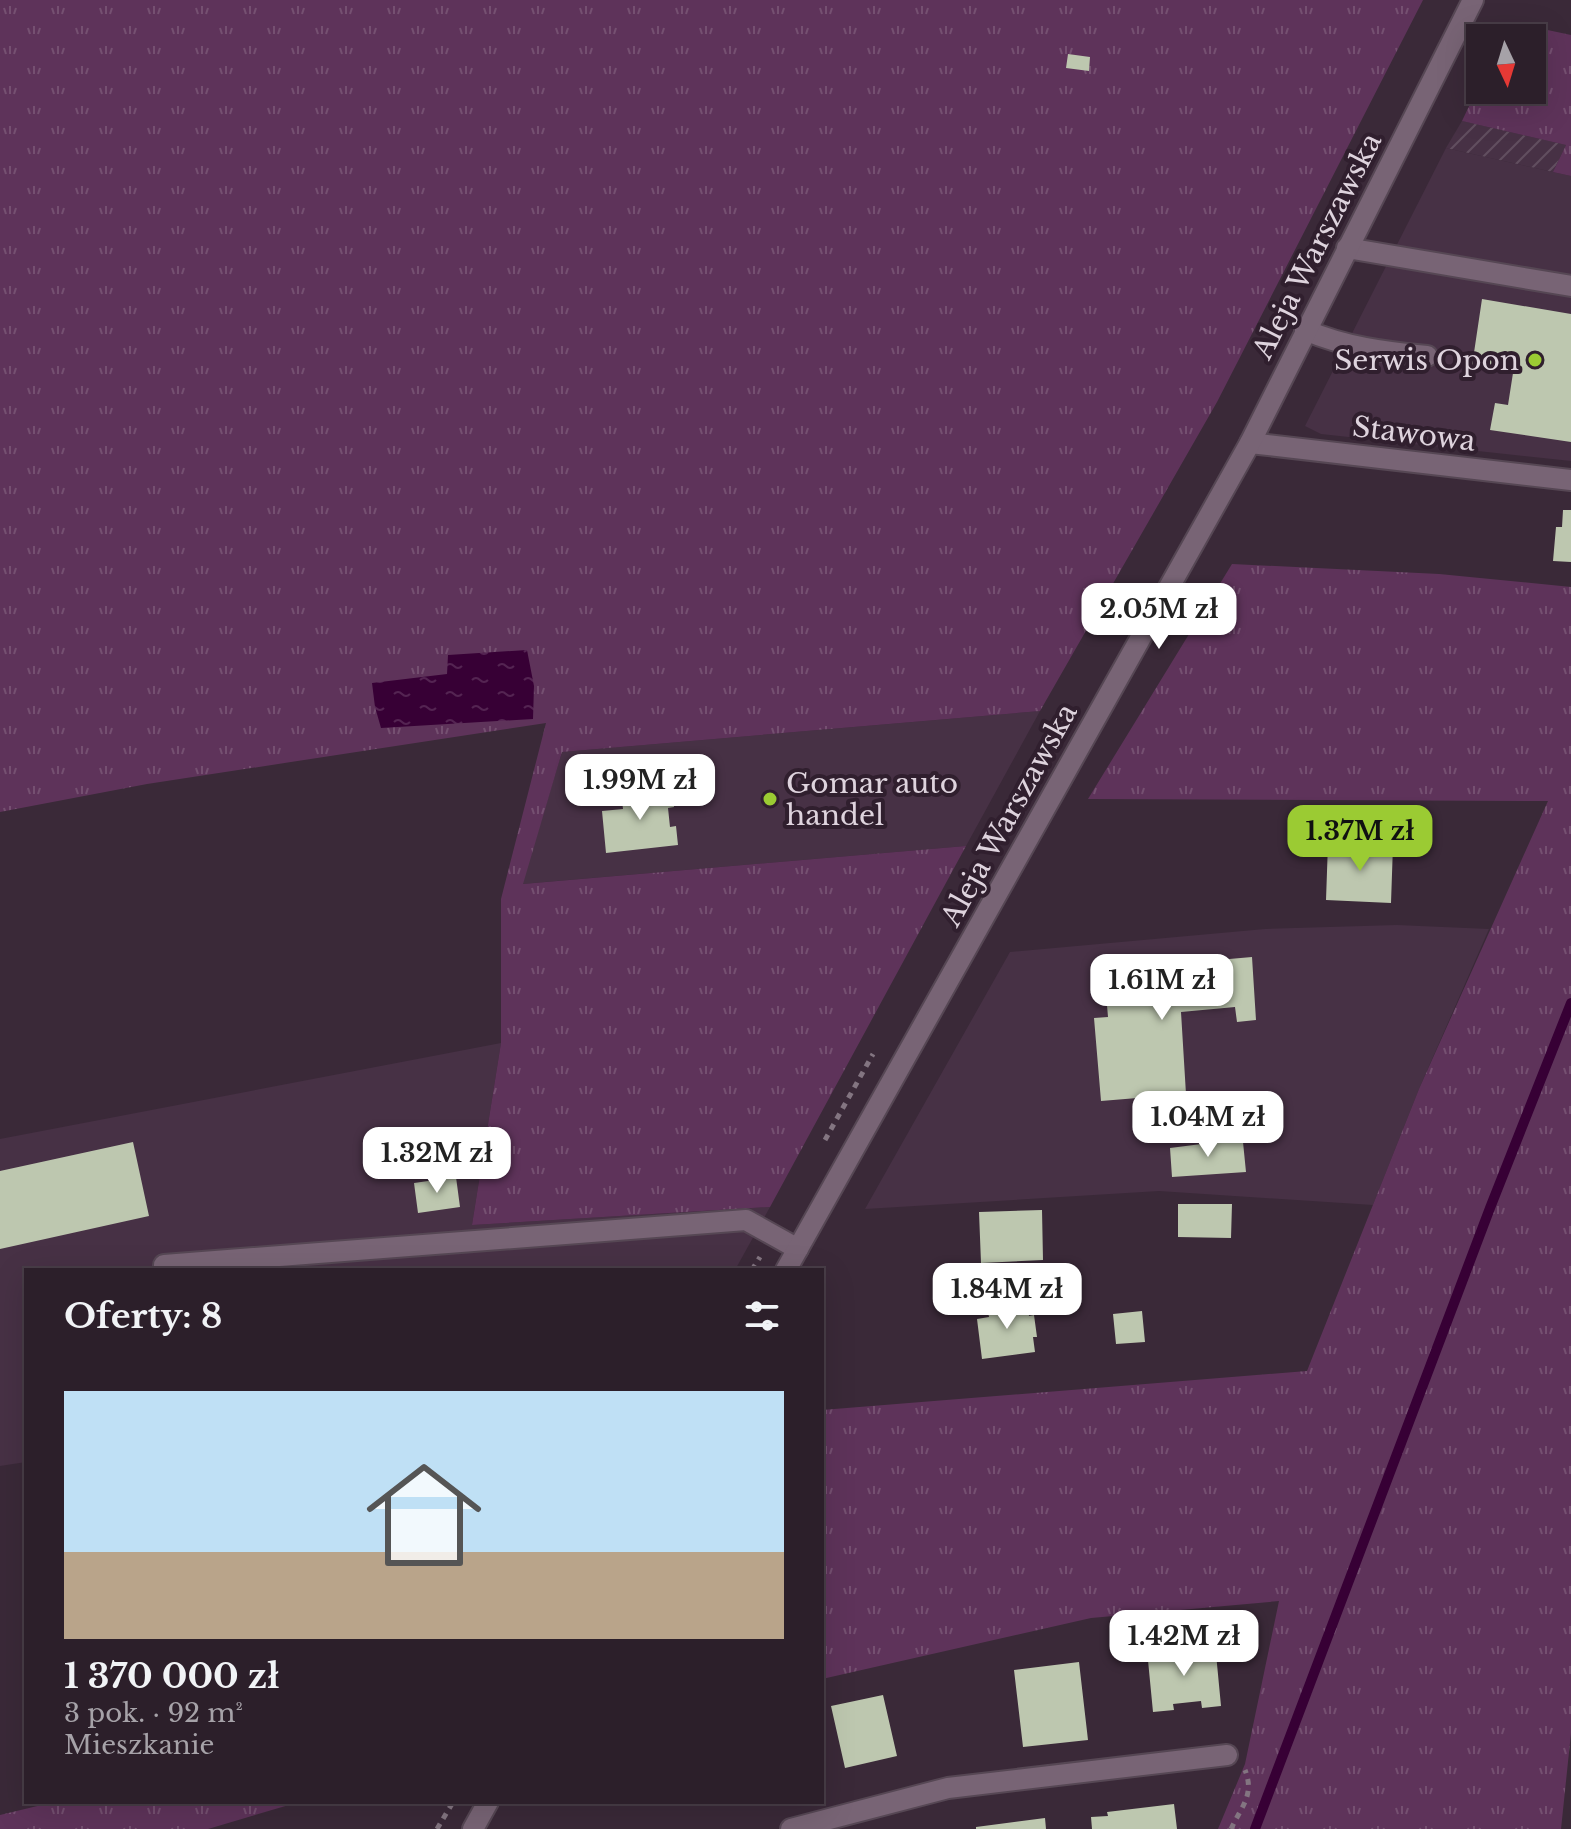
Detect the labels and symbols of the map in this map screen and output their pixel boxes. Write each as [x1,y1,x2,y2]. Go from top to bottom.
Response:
north arrow [1466,24,1546,104]
street label: Aleja Warszawska [1244,127,1389,366]
place label: Serwis Opon [1334,343,1519,378]
marker: Serwis Opon [1526,351,1544,369]
street label: Stawowa [1350,409,1478,459]
pin: 2.05M zł [1076,583,1242,651]
street label: Aleja Warszawska [933,697,1085,933]
pin: 1.99M zł [557,754,723,822]
place label: Gomar auto handel [786,766,958,833]
marker: Gomar auto handel [761,790,779,808]
pin: 1.37M zł [1277,805,1443,873]
pin: 1.61M zł [1079,954,1245,1022]
pin: 1.04M zł [1125,1091,1291,1159]
pin: 1.32M zł [354,1127,520,1195]
pin: 1.84M zł [924,1263,1090,1331]
pin: 1.42M zł [1101,1610,1267,1678]

